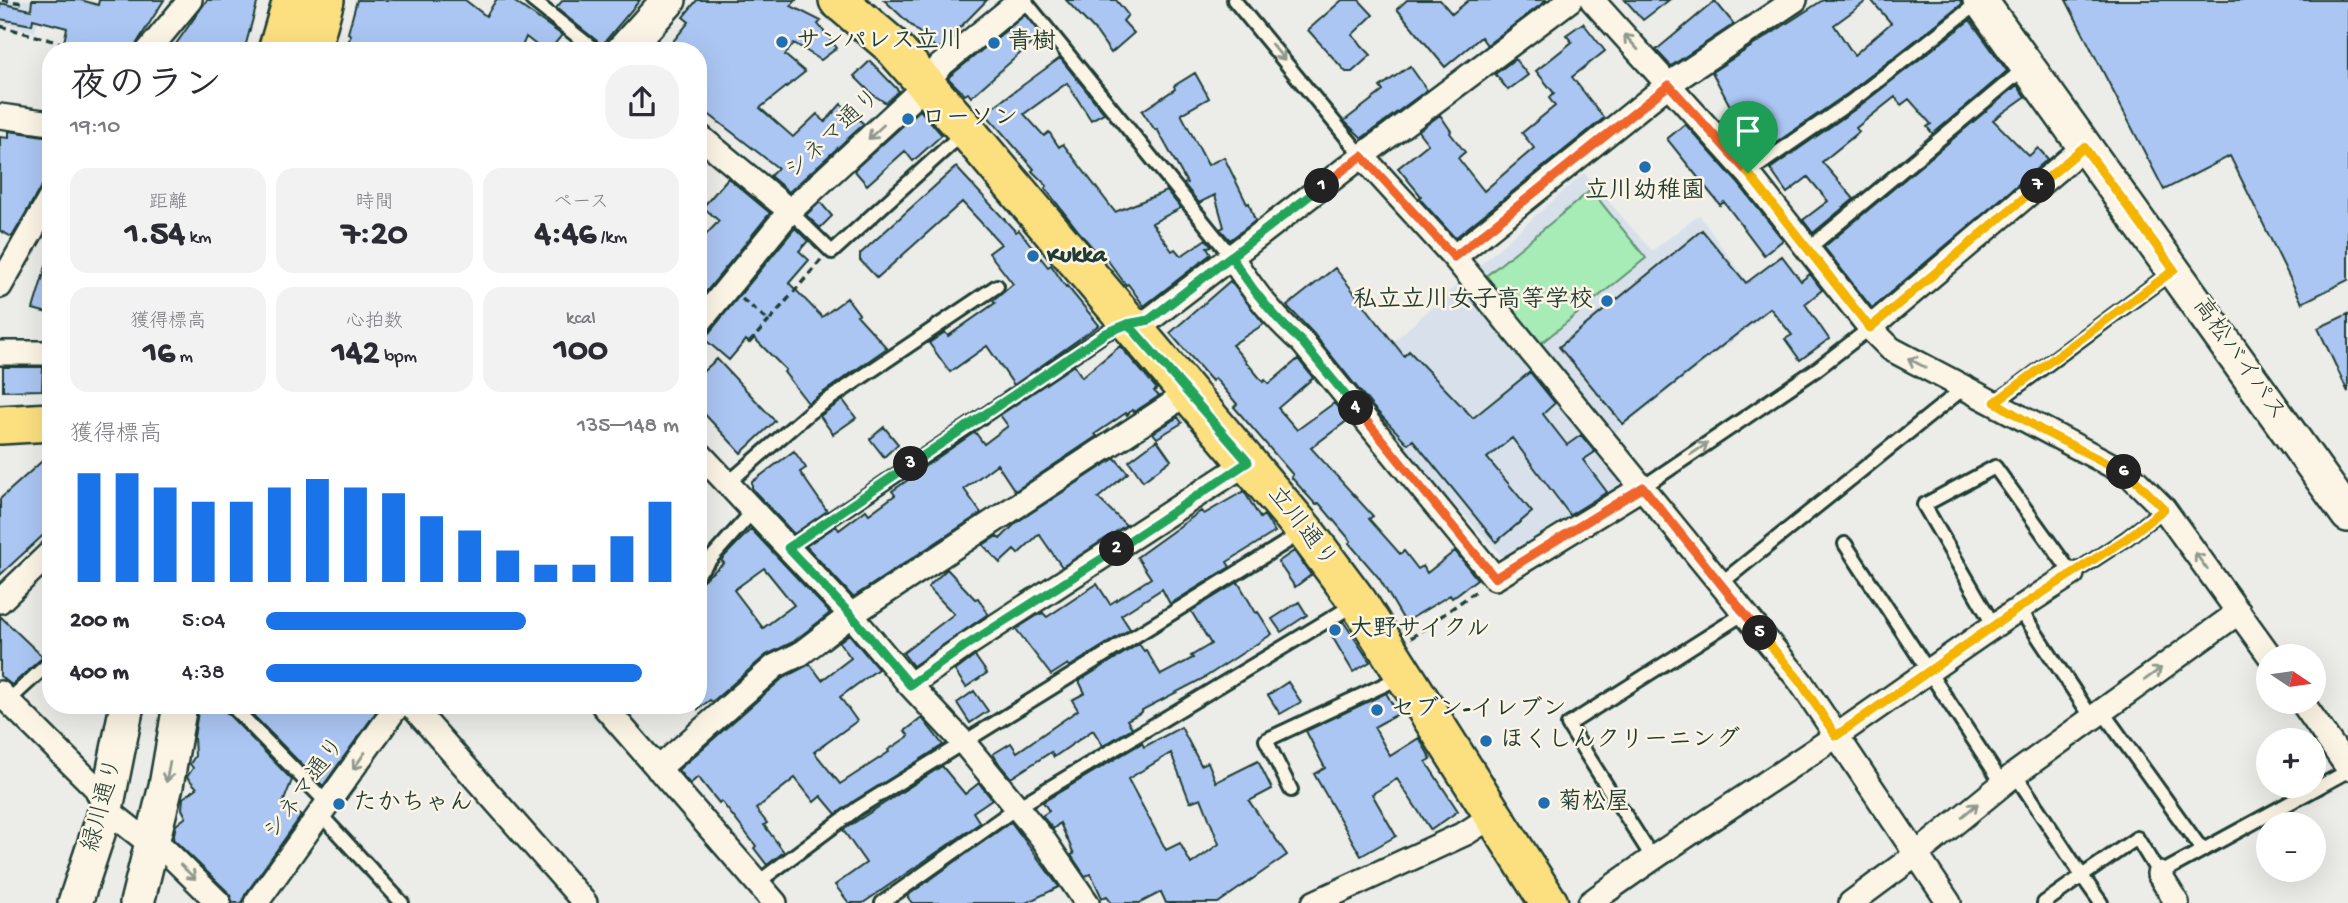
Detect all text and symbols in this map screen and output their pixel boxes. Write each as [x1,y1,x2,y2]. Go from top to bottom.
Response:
place label: サンパレス立川 [796,27,963,57]
place label: 青樹 [1008,28,1056,58]
marker: サンパレス立川 [774,34,790,50]
one-way arrow [1622,34,1639,51]
marker: 青樹 [986,35,1002,51]
one-way arrow [1270,43,1286,61]
button: share [605,65,679,139]
text: 夜のラン [70,66,222,110]
street label: シネマ通り [780,83,888,187]
pin [1718,101,1778,173]
place label: ローソン [922,105,1018,134]
marker: ローソン [900,111,916,127]
icon: arrive [1729,112,1767,150]
text: 19:10 [70,114,120,141]
one-way arrow [868,123,885,140]
marker: 立川幼稚園 [1637,159,1653,175]
pin: 1 [1304,168,1340,204]
pin: 7 [2021,168,2056,204]
text: 1 [1318,174,1325,197]
text: 7 [2033,174,2042,197]
place label: 立川幼稚園 [1585,177,1705,207]
text: 距離 [149,192,187,215]
text: 時間 [355,192,394,215]
text: ペース [553,192,609,215]
text: 1.54 [125,215,185,256]
text: 7:20 [341,215,408,256]
text: 4:46 [534,215,596,256]
text: km [185,227,211,250]
text: /km [596,227,627,250]
place label: Kukka [1046,242,1108,271]
marker: Kukka [1025,248,1041,264]
place label: 私立立川女子高等学校 [1353,286,1593,316]
street label: 高松バイパス [2185,292,2292,427]
marker: 私立立川女子高等学校 [1599,293,1615,309]
text: kcal [566,308,596,331]
text: 獲得標高 [130,311,206,334]
text: 心拍数 [346,311,403,334]
text: 100 [554,331,608,372]
text: 16 [143,334,175,375]
text: 142 [332,334,380,375]
text: m [175,346,193,369]
text: bpm [380,346,417,369]
one-way arrow [1907,356,1928,369]
pin: 4 [1338,390,1374,426]
text: 4 [1351,396,1360,419]
text: 135–148 m [577,413,679,440]
text: 獲得標高 [70,422,162,449]
one-way arrow [1689,442,1709,456]
pin: 3 [894,447,928,482]
text: 3 [906,452,915,475]
pin: 6 [2106,454,2142,490]
text: 6 [2119,460,2128,483]
street label: 立川通り [1260,481,1342,575]
pin: 2 [1100,532,1134,566]
text: 2 [1112,537,1121,560]
one-way arrow [2194,552,2209,571]
text: 200 m [70,608,129,635]
text: 5:04 [182,608,225,635]
place label: 大野サイクル [1349,616,1490,645]
pin: 5 [1742,616,1778,650]
text: 5 [1755,621,1765,644]
marker: 大野サイクル [1327,622,1343,638]
north arrow [2256,644,2326,714]
map controls [2256,644,2326,882]
text: 400 m [70,660,129,687]
text: 4:38 [182,660,225,687]
one-way arrow [2143,667,2162,682]
place label: セブン-イレブン [1391,696,1567,725]
marker: セブン-イレブン [1369,702,1385,718]
place label: ほくしんクリーニング [1500,726,1740,756]
button: + [2256,728,2326,798]
street label: シネマ通り [259,732,353,846]
marker: ほくしんクリーニング [1478,733,1494,749]
one-way arrow [351,751,366,770]
street label: 緑川通り [78,755,130,855]
one-way arrow [161,761,174,783]
place label: 菊松屋 [1558,788,1630,818]
place label: たかちゃん [353,790,473,819]
marker: 菊松屋 [1536,795,1552,811]
marker: たかちゃん [331,796,347,812]
one-way arrow [1961,802,1979,818]
button: − [2256,812,2326,882]
one-way arrow [179,863,196,880]

